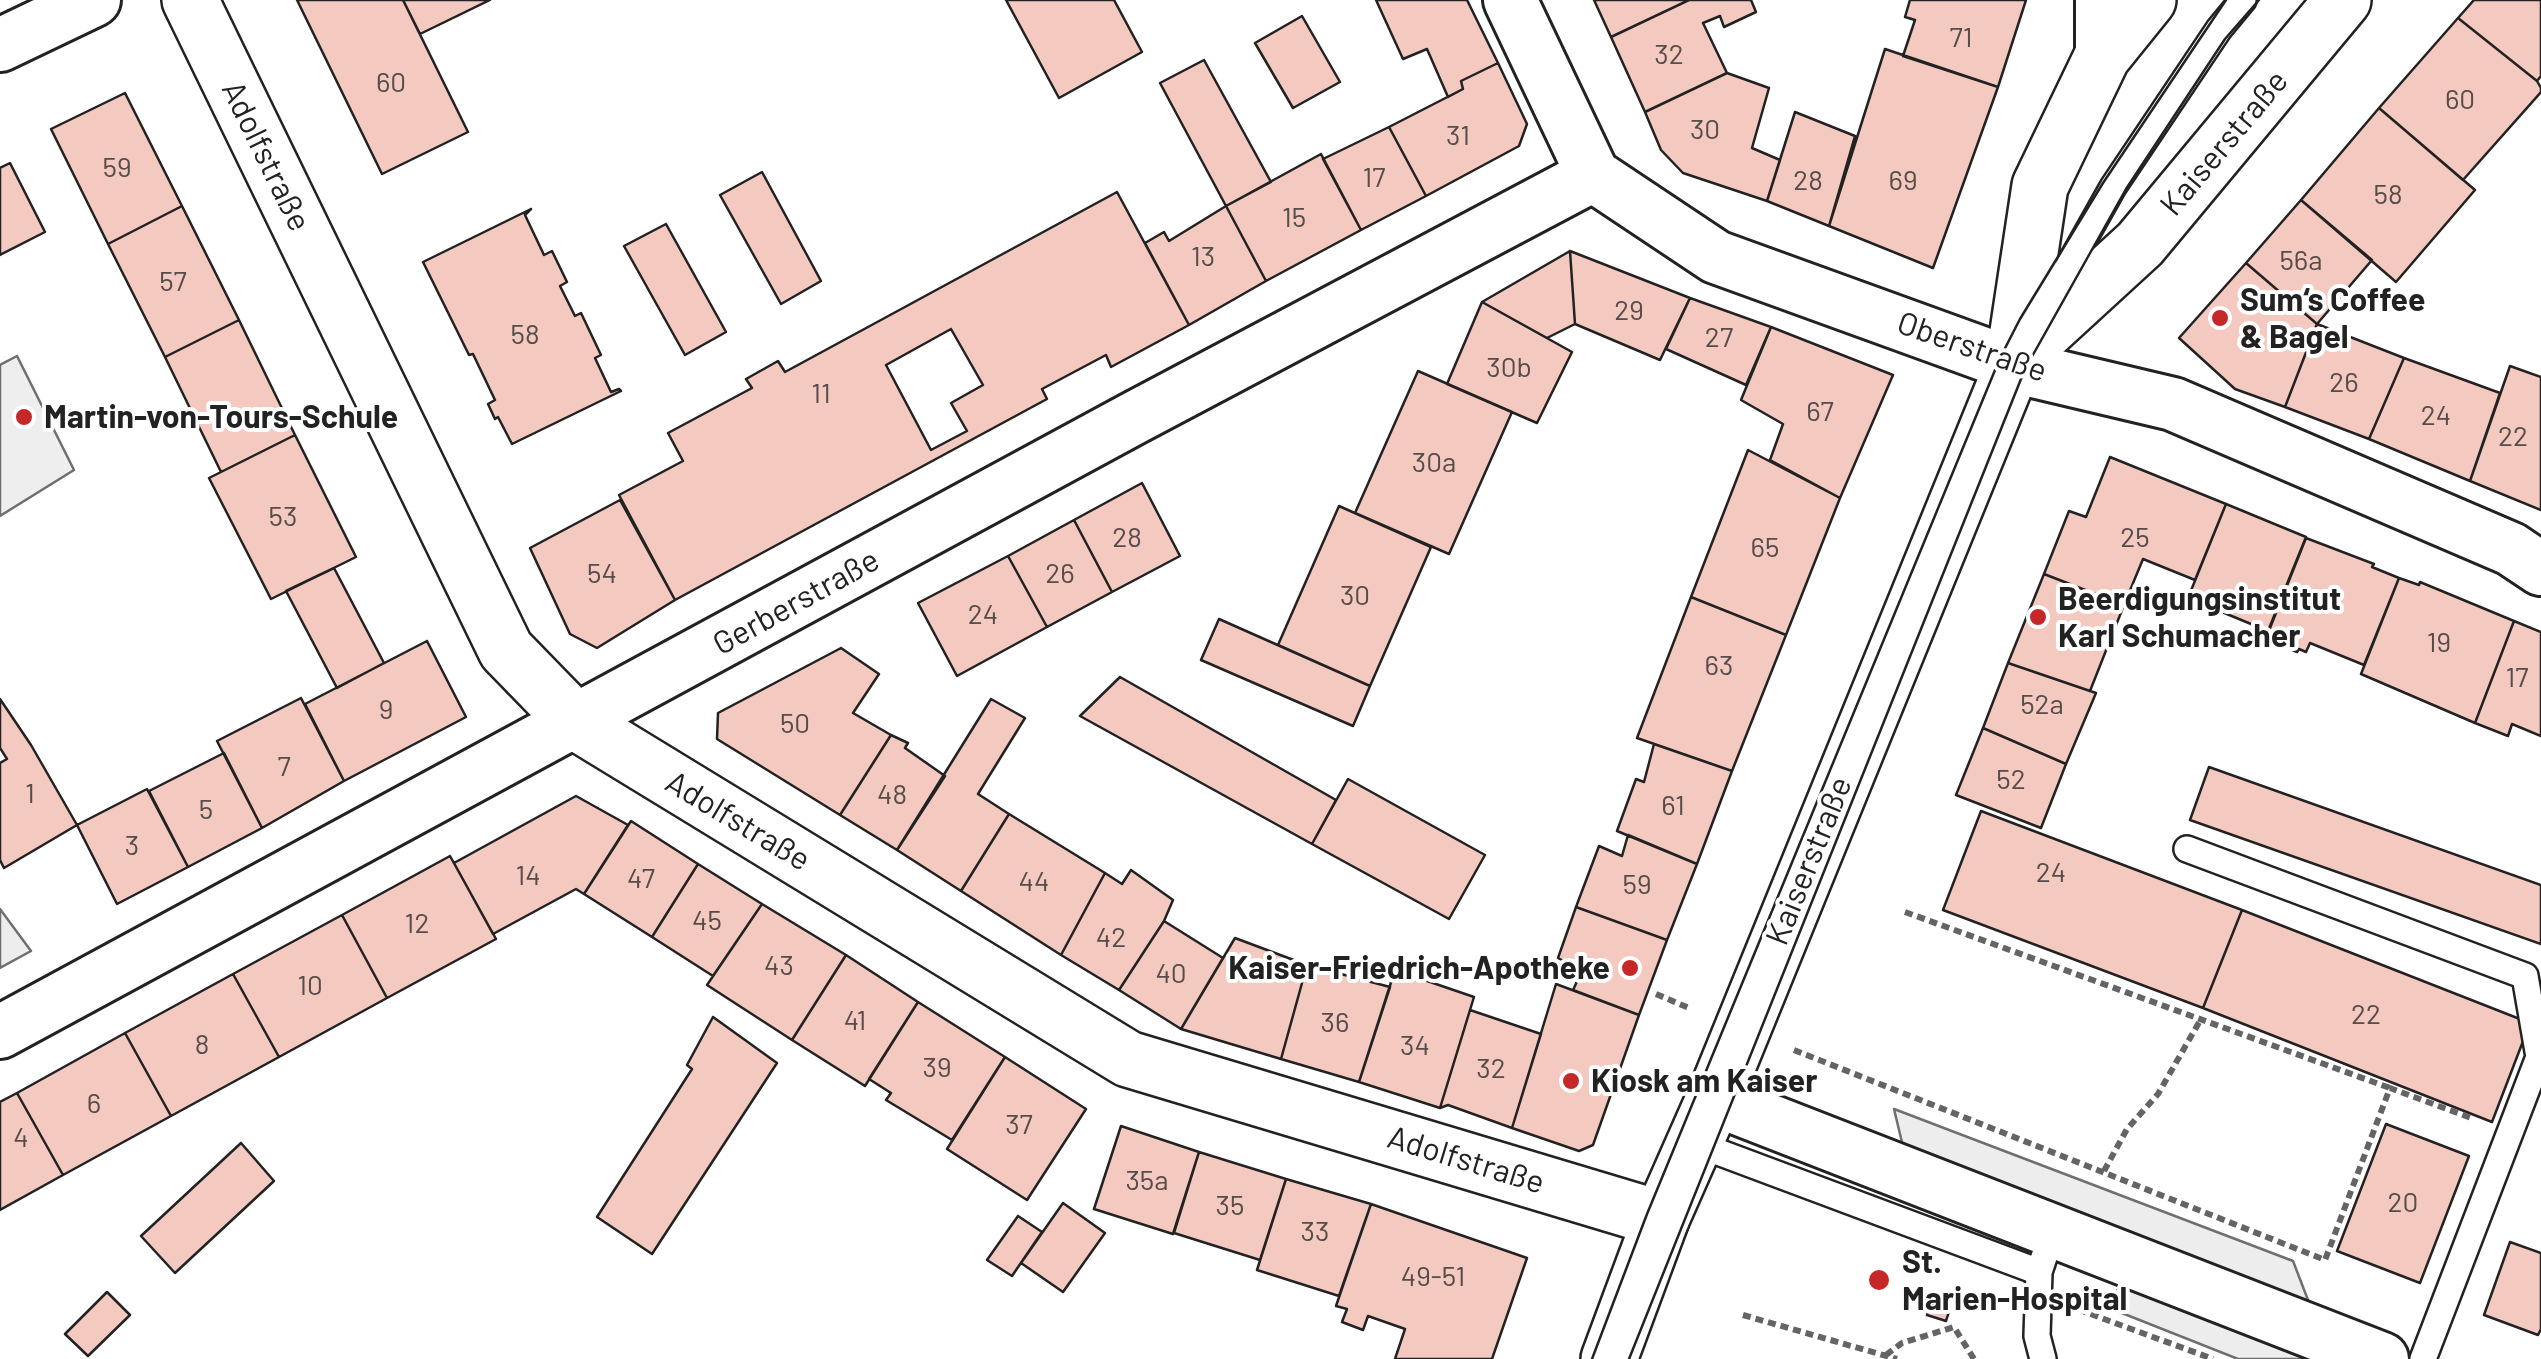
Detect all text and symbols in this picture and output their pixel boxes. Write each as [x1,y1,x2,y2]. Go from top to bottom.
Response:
house number: 71 [1949,21,1973,55]
house number: 32 [1654,38,1684,72]
street label: Kaiserstraße [2152,63,2296,223]
house number: 60 [376,66,406,100]
street label: Adolfstraße [213,75,319,237]
house number: 60 [2445,83,2475,117]
house number: 30 [1690,113,1720,147]
house number: 31 [1446,119,1470,153]
house number: 59 [103,151,131,185]
house number: 17 [1362,161,1386,195]
house number: 28 [1793,164,1823,198]
house number: 69 [1888,164,1918,198]
house number: 58 [2374,178,2402,212]
house number: 15 [1282,201,1306,235]
house number: 13 [1191,240,1215,274]
house number: 56a [2279,244,2323,278]
house number: 57 [159,265,187,299]
place label: Sum‘s Coffee & Bagel [2240,281,2426,356]
house number: 29 [1614,294,1644,328]
street label: Oberstraße [1892,304,2052,390]
marker: Sum‘s Coffee & Bagel [2209,307,2231,329]
house number: 58 [511,318,539,352]
house number: 27 [1705,321,1733,355]
house number: 30b [1486,351,1532,385]
house number: 26 [2329,366,2359,400]
house number: 11 [811,377,831,411]
house number: 67 [1806,395,1834,429]
place label: Martin-von-Tours-Schule [44,398,398,436]
house number: 24 [2421,399,2451,433]
marker: Martin-von-Tours-Schule [13,406,35,428]
house number: 22 [2498,420,2528,454]
house number: 30a [1412,446,1456,480]
house number: 53 [269,500,297,534]
house number: 28 [1112,521,1142,555]
house number: 25 [2120,521,2150,555]
house number: 65 [1751,531,1779,565]
street label: Gerberstraße [706,541,886,663]
house number: 54 [587,557,617,591]
house number: 26 [1045,557,1075,591]
house number: 30 [1340,579,1370,613]
place label: Beerdigungsinstitut Karl Schumacher [2058,580,2341,655]
house number: 24 [968,598,998,632]
marker: Beerdigungsinstitut Karl Schumacher [2027,606,2049,628]
house number: 19 [2427,626,2451,660]
house number: 63 [1705,649,1733,683]
house number: 17 [2505,661,2529,695]
house number: 52a [2020,688,2064,722]
house number: 9 [379,693,393,727]
house number: 50 [780,707,810,741]
house number: 7 [277,750,291,784]
street label: Adolfstraße [659,763,817,879]
house number: 52 [1996,763,2026,797]
street label: Kaiserstraße [1758,771,1860,951]
house number: 1 [25,777,35,811]
house number: 48 [877,778,907,812]
house number: 61 [1661,789,1685,823]
house number: 5 [199,793,213,827]
house number: 3 [125,829,139,863]
house number: 24 [2036,856,2066,890]
house number: 14 [515,859,541,893]
house number: 47 [627,862,655,896]
house number: 44 [1019,865,1049,899]
house number: 59 [1623,868,1651,902]
house number: 45 [692,904,722,938]
house number: 12 [405,907,429,941]
house number: 42 [1096,921,1126,955]
house number: 43 [764,949,794,983]
place label: Kaiser-Friedrich-Apotheke [1228,949,1610,987]
house number: 40 [1155,957,1187,991]
marker: Kaiser-Friedrich-Apotheke [1619,957,1641,979]
house number: 10 [297,969,323,1003]
house number: 22 [2351,998,2381,1032]
house number: 41 [844,1004,866,1038]
house number: 36 [1321,1006,1349,1040]
house number: 8 [195,1028,209,1062]
house number: 34 [1400,1029,1430,1063]
house number: 39 [922,1051,952,1085]
house number: 32 [1476,1052,1506,1086]
place label: Kiosk am Kaiser [1591,1062,1817,1100]
marker: Kiosk am Kaiser [1560,1070,1582,1092]
house number: 6 [87,1087,101,1121]
house number: 37 [1005,1108,1033,1142]
street label: Adolfstraße [1383,1118,1549,1202]
house number: 4 [13,1121,29,1155]
house number: 35a [1125,1164,1169,1198]
house number: 20 [2388,1186,2418,1220]
house number: 35 [1216,1189,1244,1223]
house number: 33 [1301,1215,1329,1249]
place label: St. Marien-Hospital [1902,1243,2127,1318]
house number: 49-51 [1401,1260,1465,1294]
marker: St. Marien-Hospital [1866,1267,1892,1293]

